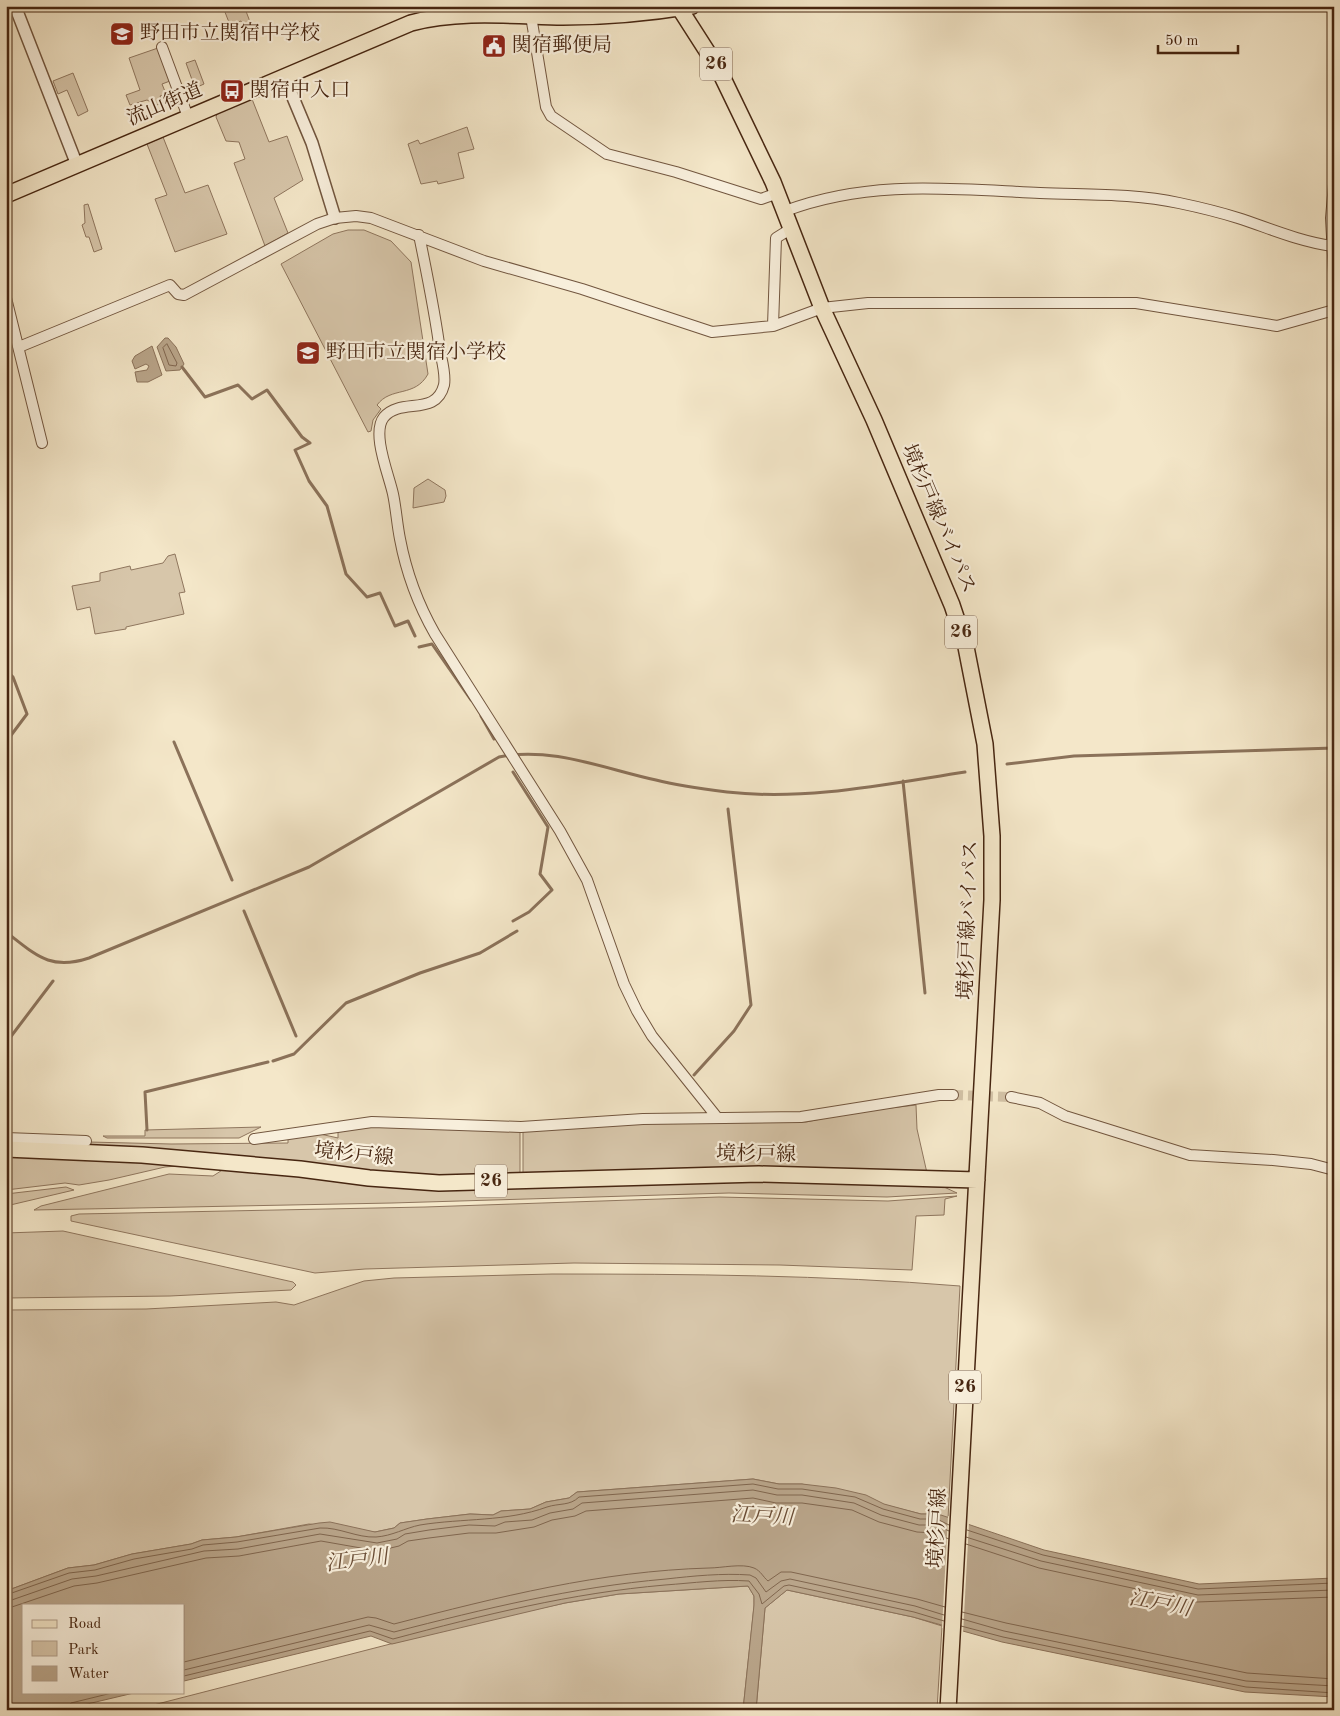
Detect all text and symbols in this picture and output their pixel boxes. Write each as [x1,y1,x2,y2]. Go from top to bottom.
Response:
school or university icon: 野田市立関宿中学校 [109,21,135,47]
place label: 野田市立関宿中学校 [140,22,320,44]
scale bar [1158,22,1238,54]
public building icon: 関宿郵便局 [481,33,507,59]
place label: 関宿郵便局 [512,34,612,56]
text: 50 m [1165,34,1199,49]
road number: 26 [700,48,732,80]
street label: 流山街道 [123,78,206,130]
bus stop icon: 関宿中入口 [219,78,245,104]
place label: 関宿中入口 [250,79,350,101]
school or university icon: 野田市立関宿小学校 [295,340,321,366]
place label: 野田市立関宿小学校 [326,341,506,363]
street label: 境杉戸線バイパス [898,441,980,596]
road number: 26 [945,616,977,649]
street label: 境杉戸線バイパス [954,840,982,1000]
street label: 境杉戸線 [313,1139,395,1169]
street label: 境杉戸線 [716,1142,796,1166]
road number: 26 [475,1164,507,1198]
road number: 26 [949,1370,981,1404]
street label: 境杉戸線 [924,1487,950,1568]
water label: 江戸川 [730,1503,796,1529]
water label: 江戸川 [324,1545,392,1575]
water label: 江戸川 [1127,1586,1195,1621]
legend [22,1604,185,1694]
text: Road [68,1617,102,1632]
text: Park [68,1643,99,1658]
text: Water [68,1667,109,1682]

